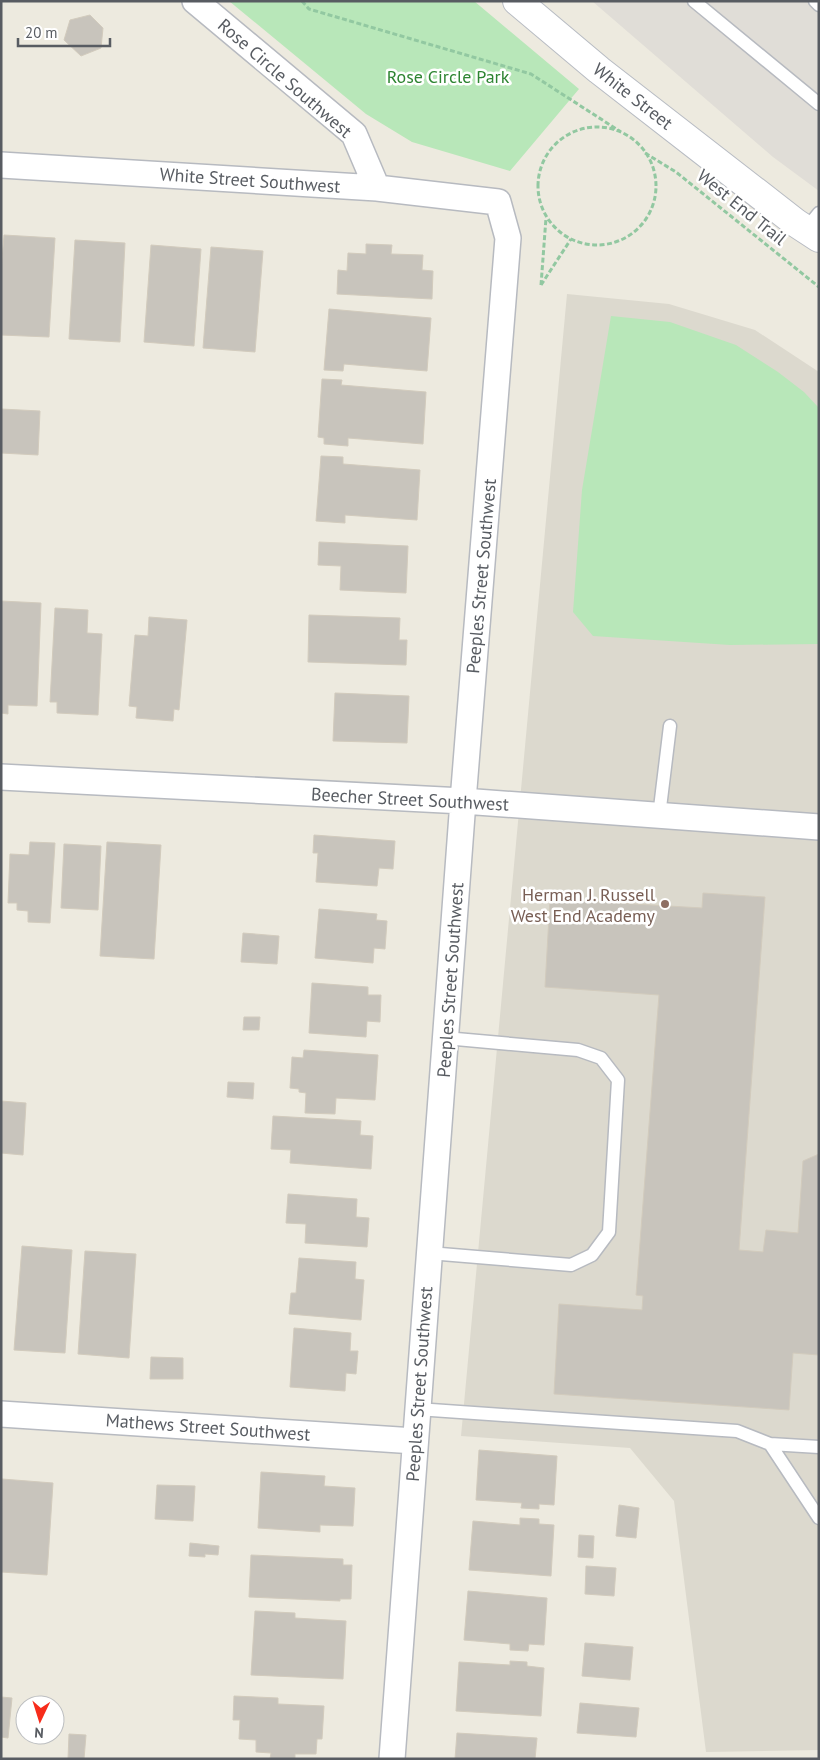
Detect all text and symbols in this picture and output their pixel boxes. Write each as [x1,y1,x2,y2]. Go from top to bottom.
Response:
street label: Rose Circle Southwest [213,13,357,143]
scale bar [18,15,110,47]
text: 20 m [25,23,58,42]
street label: White Street [588,58,678,134]
park label: Rose Circle Park [387,65,510,88]
street label: White Street Southwest [159,162,341,198]
street label: West End Trail [693,164,792,251]
street label: Peeples Street Southwest [461,478,501,674]
street label: Beecher Street Southwest [311,782,509,816]
street label: Peeples Street Southwest [432,882,468,1078]
place label: Herman J. Russell West End Academy [511,883,656,927]
marker: Herman J. Russell West End Academy [659,898,671,910]
street label: Peeples Street Southwest [401,1286,437,1482]
street label: Mathews Street Southwest [105,1408,311,1446]
north arrow [15,1695,65,1745]
text: N [34,1724,44,1742]

